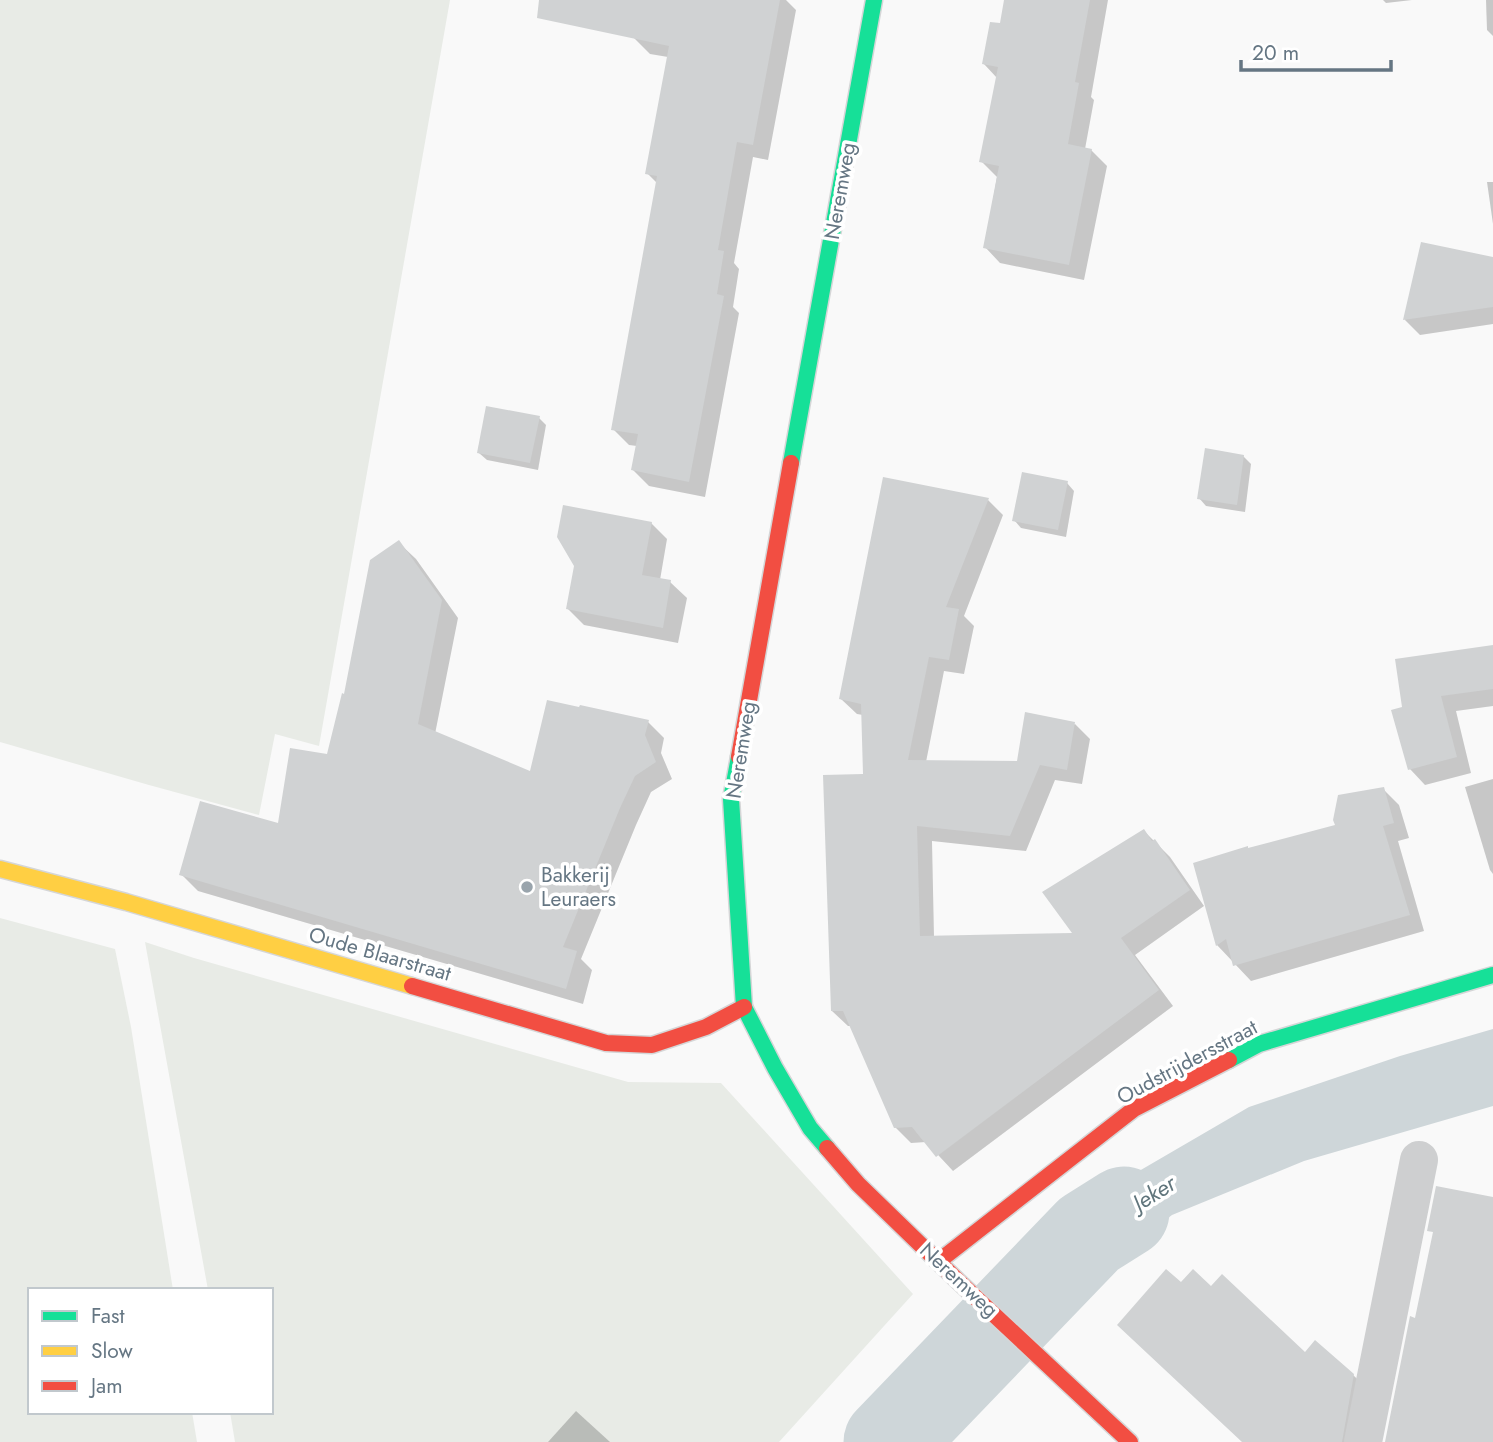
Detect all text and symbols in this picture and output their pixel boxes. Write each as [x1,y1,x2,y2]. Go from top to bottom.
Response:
scale bar [1241,28,1392,72]
text: 20 m [1252,38,1299,68]
street label: Neremweg [817,140,863,242]
street label: Neremweg [719,699,763,801]
place label: Bakkerij Leuraers [541,860,616,914]
marker: Bakkerij Leuraers [519,879,535,895]
street label: Oude Blaarstraat [305,919,455,989]
street label: Oudstrijdersstraat [1111,1012,1263,1112]
water label: Jeker [1122,1166,1183,1222]
street label: Neremweg [913,1236,1005,1324]
legend [28,1288,273,1414]
text: Fast [91,1301,124,1331]
text: Slow [91,1336,133,1366]
text: Jam [88,1371,123,1401]

